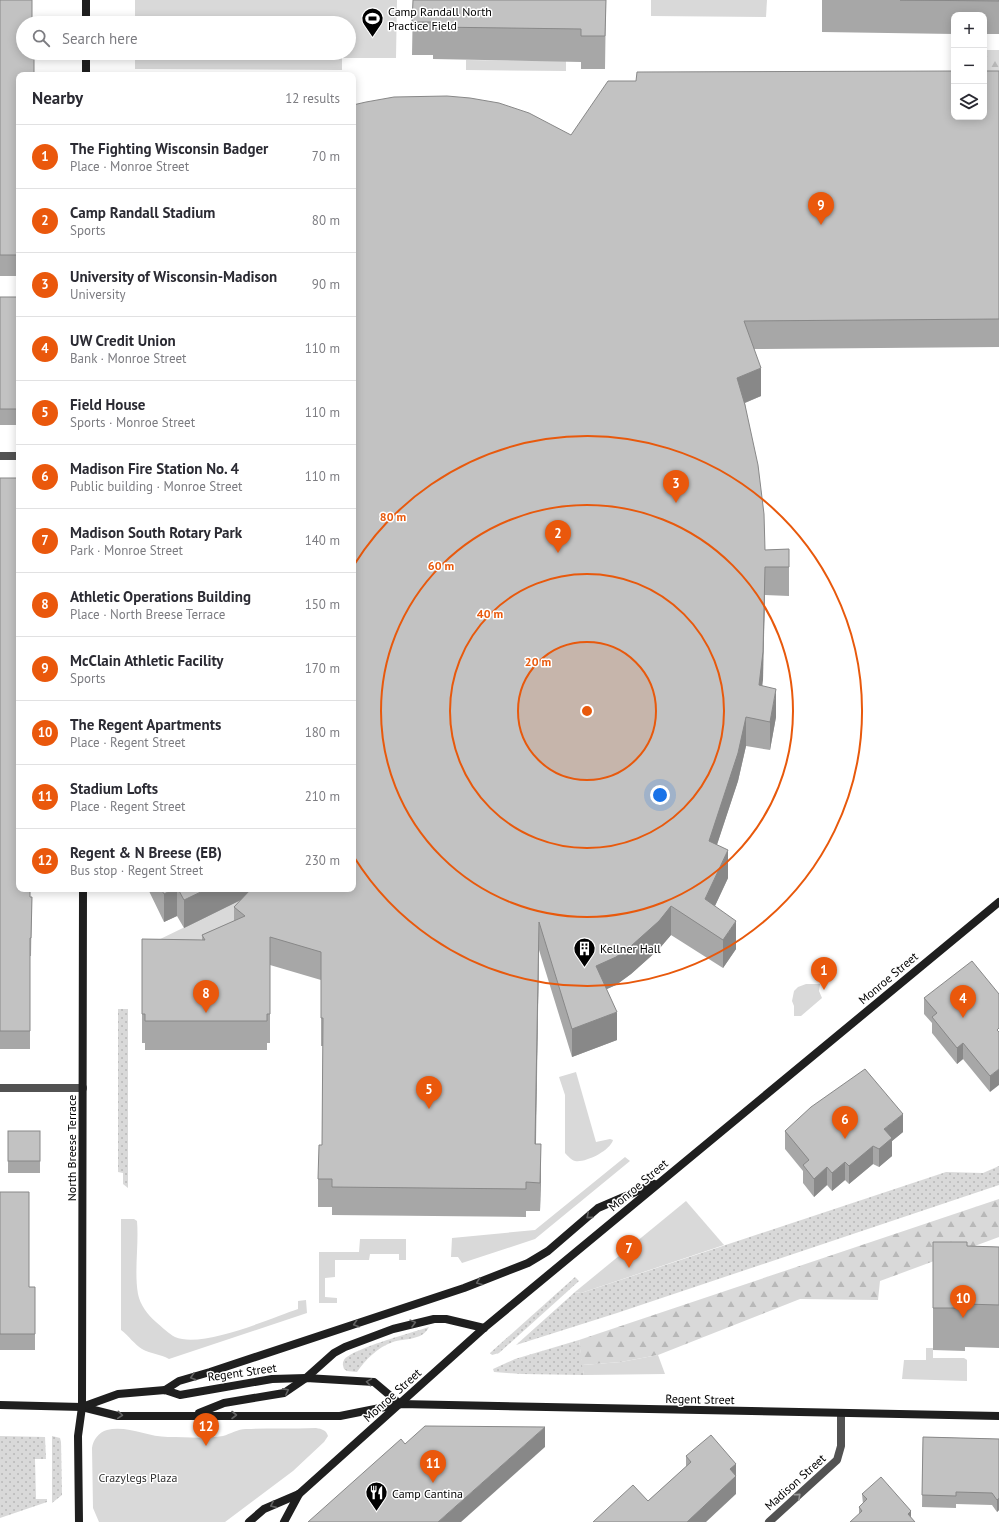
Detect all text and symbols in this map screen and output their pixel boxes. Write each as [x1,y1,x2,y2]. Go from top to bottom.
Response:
place label: Camp Randall North Practice Field [388,4,492,33]
sports icon: Camp Randall North Practice Field [360,5,386,38]
map controls [951,12,987,120]
button: + [951,12,987,48]
search box [16,16,356,60]
icon: search [30,27,52,49]
text: Search here [62,29,138,48]
button: − [951,48,987,84]
button: layers [951,84,987,120]
text: Nearby [32,87,83,109]
text: 12 results [285,90,340,107]
text: The Fighting Wisconsin Badger [70,139,268,158]
text: 1 [41,148,49,165]
text: 70 m [312,148,340,165]
text: Place · Monroe Street [70,158,189,175]
pin: 9 [808,192,834,225]
text: Camp Randall Stadium [70,203,215,222]
text: 2 [41,212,49,229]
text: 80 m [312,212,340,229]
text: Sports [70,222,106,239]
text: University of Wisconsin-Madison [70,267,277,286]
text: 3 [41,276,49,293]
text: 90 m [312,276,340,293]
text: University [70,286,126,303]
text: UW Credit Union [70,331,176,350]
text: 4 [41,340,49,357]
text: 110 m [305,340,340,357]
text: Bank · Monroe Street [70,350,186,367]
text: Field House [70,395,145,414]
text: 5 [41,404,49,421]
text: 110 m [305,404,340,421]
text: Sports · Monroe Street [70,414,195,431]
text: Madison Fire Station No. 4 [70,459,239,478]
text: 6 [41,468,49,485]
text: 110 m [305,468,340,485]
pin: 3 [663,470,689,503]
text: Public building · Monroe Street [70,478,242,495]
text: 80 m [380,509,406,524]
pin: 2 [545,520,571,553]
text: Madison South Rotary Park [70,523,242,542]
text: 7 [41,532,49,549]
text: 140 m [305,532,340,549]
text: Park · Monroe Street [70,542,183,559]
text: 60 m [428,558,454,573]
text: Athletic Operations Building [70,587,251,606]
text: 8 [41,596,49,613]
text: 150 m [305,596,340,613]
text: Place · North Breese Terrace [70,606,225,623]
text: 40 m [477,606,503,621]
text: McClain Athletic Facility [70,651,224,670]
text: 20 m [525,654,551,669]
text: 9 [41,660,49,677]
text: 170 m [305,660,340,677]
text: Sports [70,670,106,687]
centre of rings [580,704,594,718]
text: The Regent Apartments [70,715,221,734]
text: 10 [38,724,52,741]
text: 180 m [305,724,340,741]
text: Place · Regent Street [70,734,185,751]
text: Stadium Lofts [70,779,158,798]
your location [650,785,670,805]
text: 11 [38,788,52,805]
text: 210 m [305,788,340,805]
text: Place · Regent Street [70,798,185,815]
text: Regent & N Breese (EB) [70,843,222,862]
text: 12 [38,852,52,869]
text: 230 m [305,852,340,869]
text: Bus stop · Regent Street [70,862,203,879]
building icon: Kellner Hall [571,935,597,968]
place label: Kellner Hall [600,941,661,956]
street label: Monroe Street [855,949,921,1007]
pin: 1 [811,957,837,990]
pin: 8 [193,980,219,1013]
pin: 4 [950,985,976,1018]
pin: 5 [416,1076,442,1109]
street label: North Breese Terrace [64,1095,79,1201]
pin: 6 [832,1106,858,1139]
street label: Monroe Street [605,1156,671,1214]
one-way arrow [587,1211,594,1218]
pin: 7 [616,1235,642,1268]
one-way arrow [476,1278,483,1286]
pin: 10 [950,1285,976,1318]
one-way arrow [353,1319,360,1328]
one-way arrow [410,1319,417,1328]
street label: Regent Street [207,1360,277,1384]
street label: Monroe Street [360,1365,424,1425]
one-way arrow [189,1372,196,1381]
one-way arrow [366,1378,372,1387]
one-way arrow [282,1388,289,1396]
street label: Regent Street [665,1391,735,1407]
one-way arrow [117,1410,123,1419]
one-way arrow [231,1411,237,1419]
pin: 12 [193,1413,219,1446]
pin: 11 [420,1450,446,1483]
street label: Madison Street [761,1451,829,1513]
park label: Crazylegs Plaza [98,1470,178,1485]
restaurant icon: Camp Cantina [363,1480,389,1513]
place label: Camp Cantina [392,1486,463,1501]
one-way arrow [793,1493,801,1500]
one-way arrow [269,1501,276,1509]

